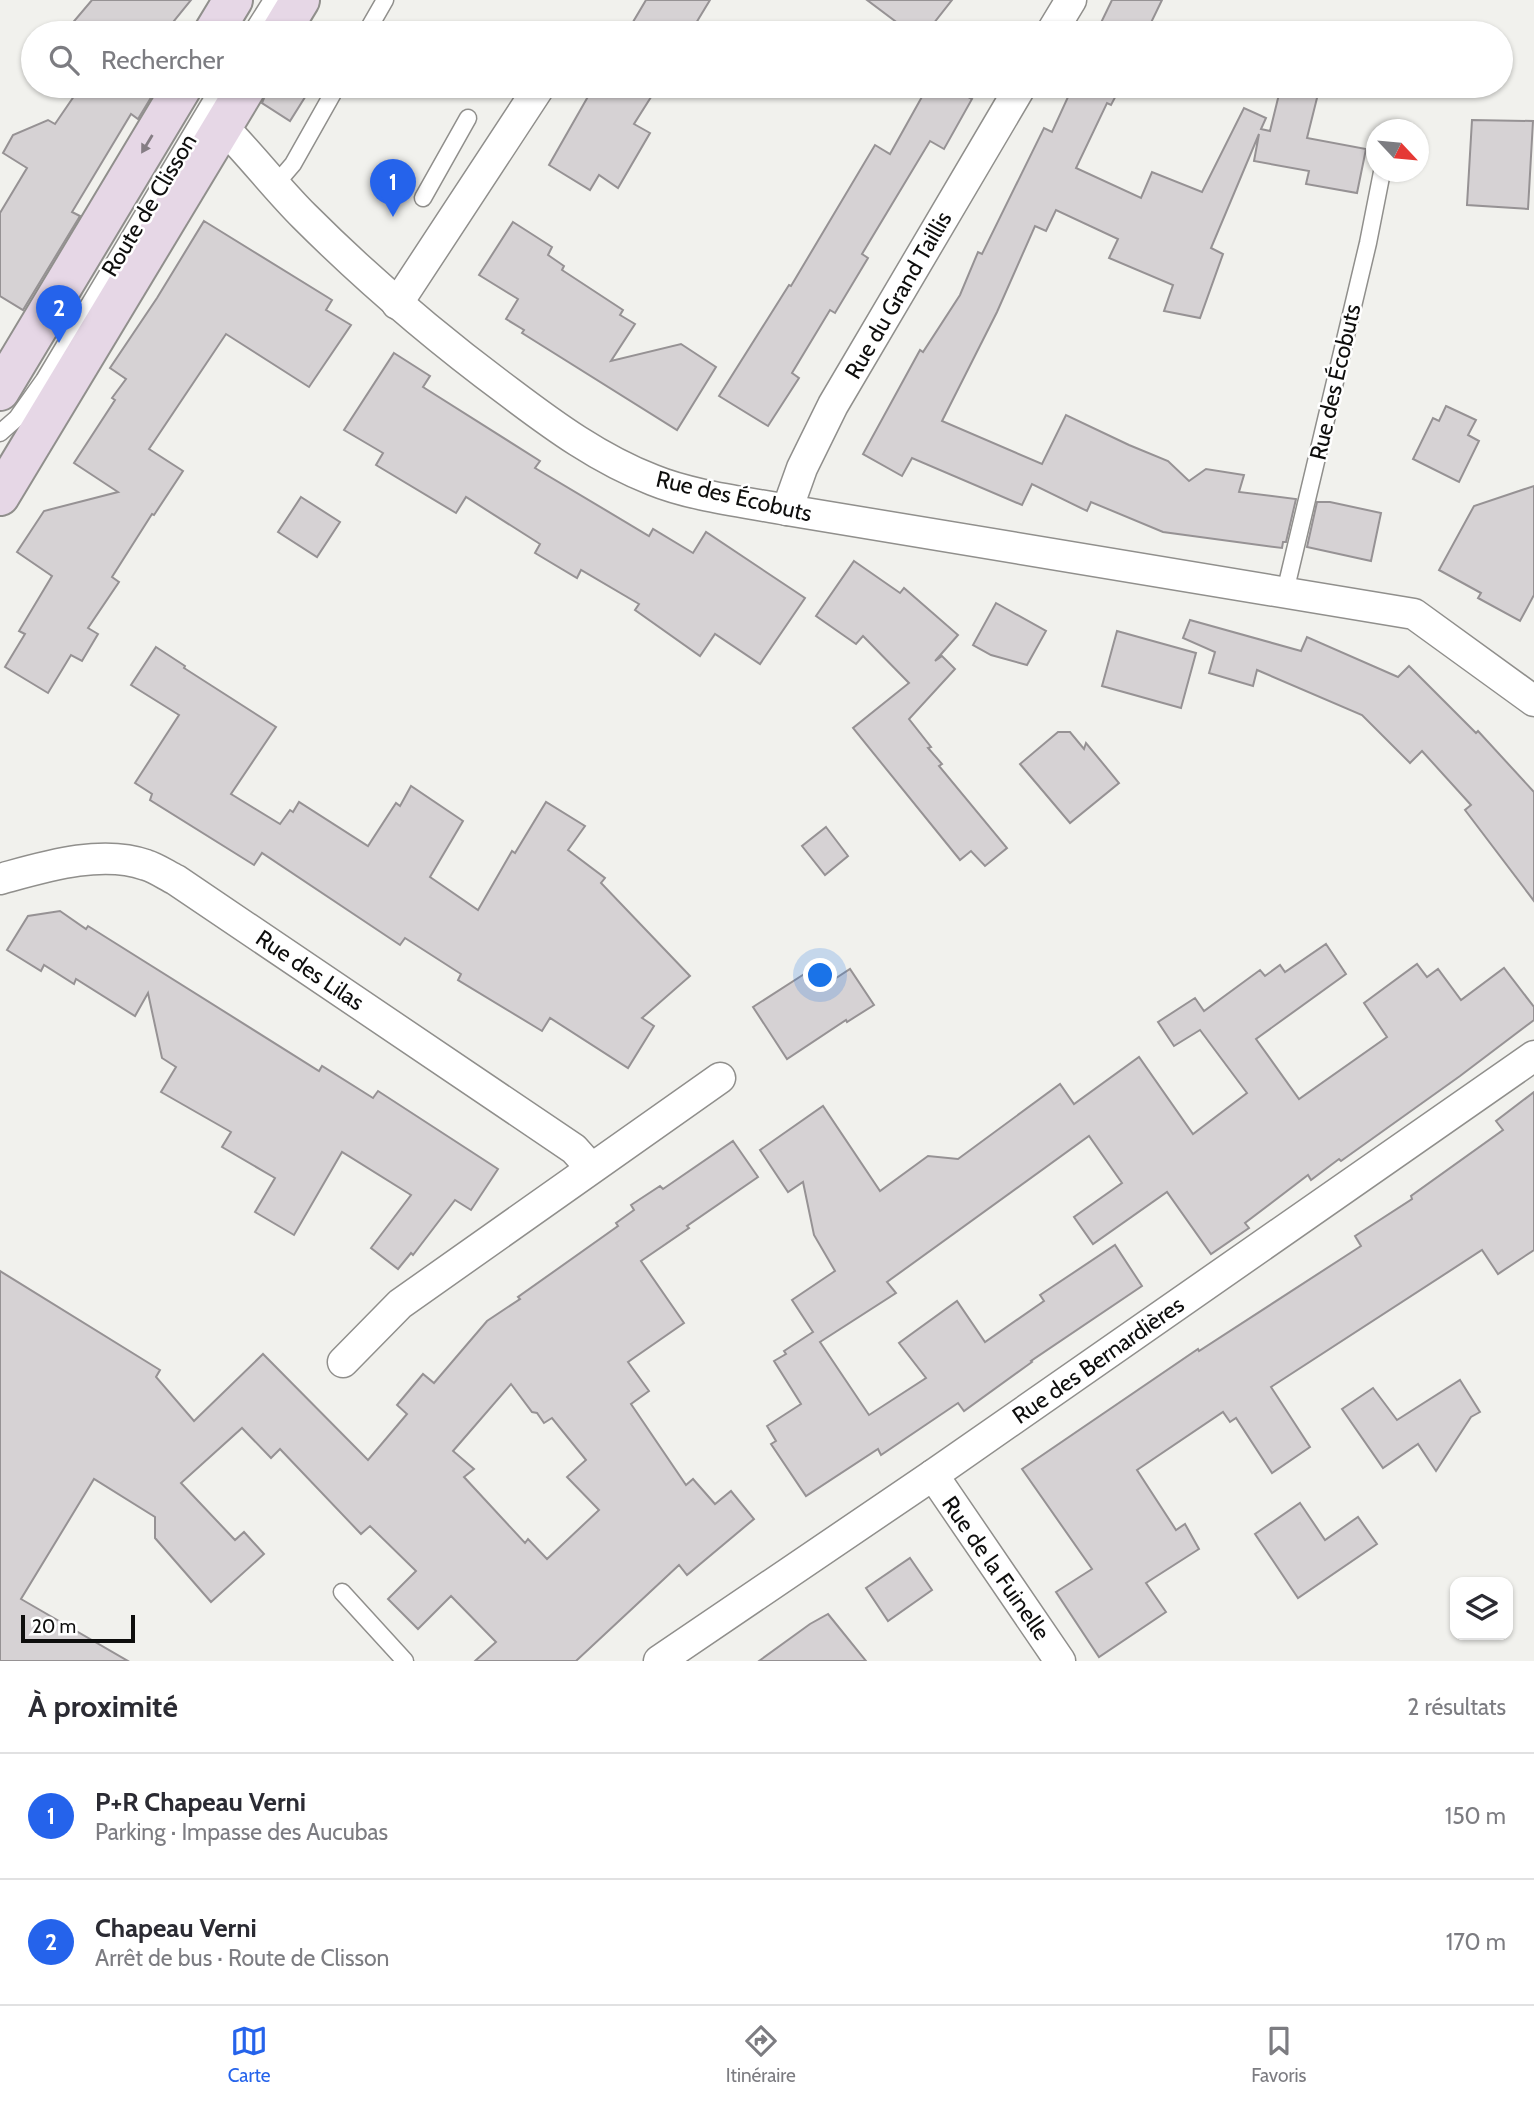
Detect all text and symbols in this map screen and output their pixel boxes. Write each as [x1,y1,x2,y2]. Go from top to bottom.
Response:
search box [21,21,1513,98]
icon: search [45,41,83,79]
text: Rechercher [101,44,224,76]
north arrow [1366,119,1429,182]
street label: Route de Clisson [95,129,203,281]
one-way arrow [141,135,154,154]
pin: 1 [370,159,416,217]
street label: Rue du Grand Taillis [839,206,957,384]
pin: 2 [36,285,82,343]
street label: Rue des Écobuts [1302,301,1367,463]
street label: Rue des Écobuts [653,463,815,528]
street label: Rue des Lilas [251,924,369,1016]
your location [803,958,837,992]
street label: Rue des Bernardières [1007,1290,1189,1430]
street label: Rue de la Fuinelle [936,1491,1056,1645]
map controls [1450,1577,1513,1640]
button: layers [1450,1577,1513,1640]
scale bar [21,1612,135,1644]
text: 20 m [32,1615,76,1638]
text: À proximité [28,1688,178,1725]
text: 2 résultats [1407,1693,1506,1721]
text: P+R Chapeau Verni [95,1786,306,1818]
text: 1 [47,1802,55,1830]
text: 150 m [1445,1802,1506,1830]
text: Parking · Impasse des Aucubas [95,1818,388,1846]
text: Chapeau Verni [95,1912,257,1944]
text: 2 [45,1928,57,1956]
text: 170 m [1446,1928,1506,1956]
text: Arrêt de bus · Route de Clisson [95,1944,389,1972]
tab: Carte [228,2022,271,2087]
tab: Itinéraire [726,2022,796,2087]
tab: Favoris [1251,2022,1306,2087]

